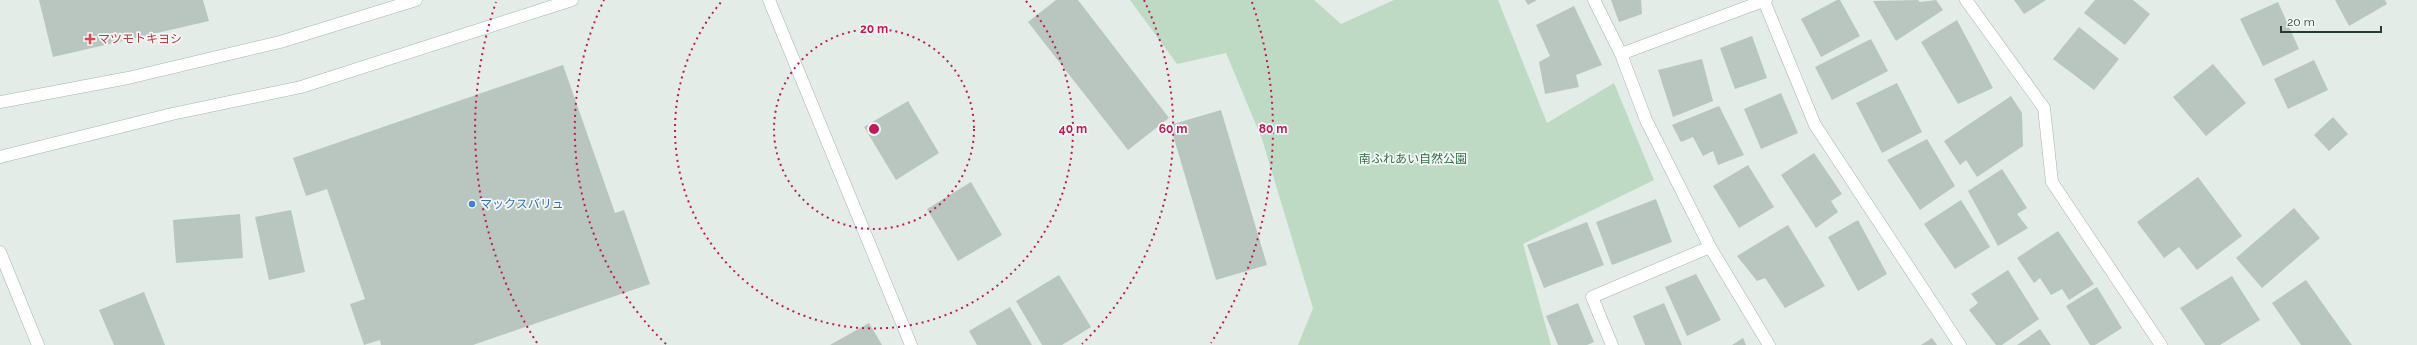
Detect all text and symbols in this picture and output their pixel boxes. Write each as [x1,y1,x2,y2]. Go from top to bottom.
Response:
scale bar [2281,8,2381,34]
text: 20 m [2287,15,2315,29]
text: 20 m [860,22,888,36]
place label: マツモトキヨシ [98,32,182,46]
marker: マツモトキヨシ [85,34,95,44]
centre of rings [867,122,881,136]
text: 40 m [1059,122,1087,136]
text: 60 m [1159,122,1187,136]
text: 80 m [1259,122,1287,136]
park label: 南ふれあい自然公園 [1359,152,1467,166]
place label: マックスバリュ [480,197,564,211]
marker: マックスバリュ [467,199,477,209]

